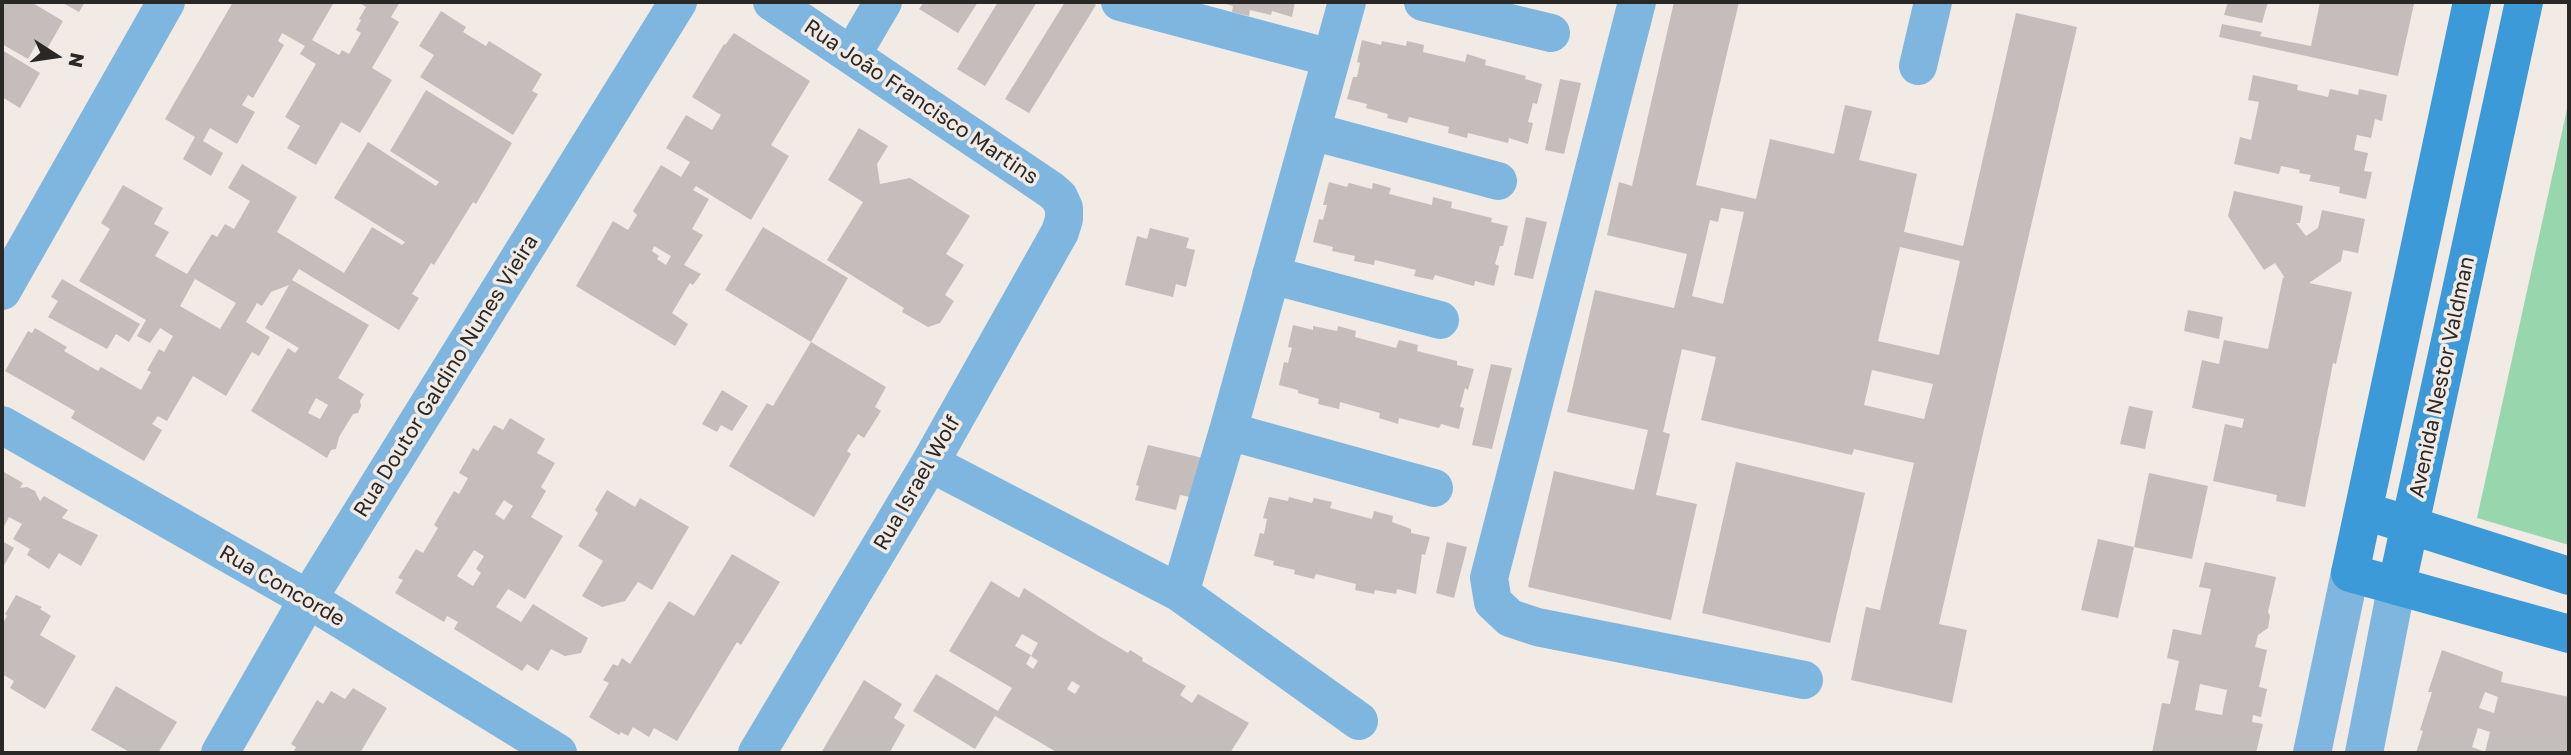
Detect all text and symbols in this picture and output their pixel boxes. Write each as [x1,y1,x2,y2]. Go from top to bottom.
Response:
street label: Rua João Francisco Martins [799,14,1043,190]
north arrow [21,21,91,91]
text: N [64,51,90,70]
street label: Rua Doutor Galdino Nunes Vieira [348,230,544,522]
street label: Avenida Nestor Valdman [2404,254,2480,500]
street label: Rua Israel Wolf [868,411,966,555]
street label: Rua Concorde [215,540,349,632]

